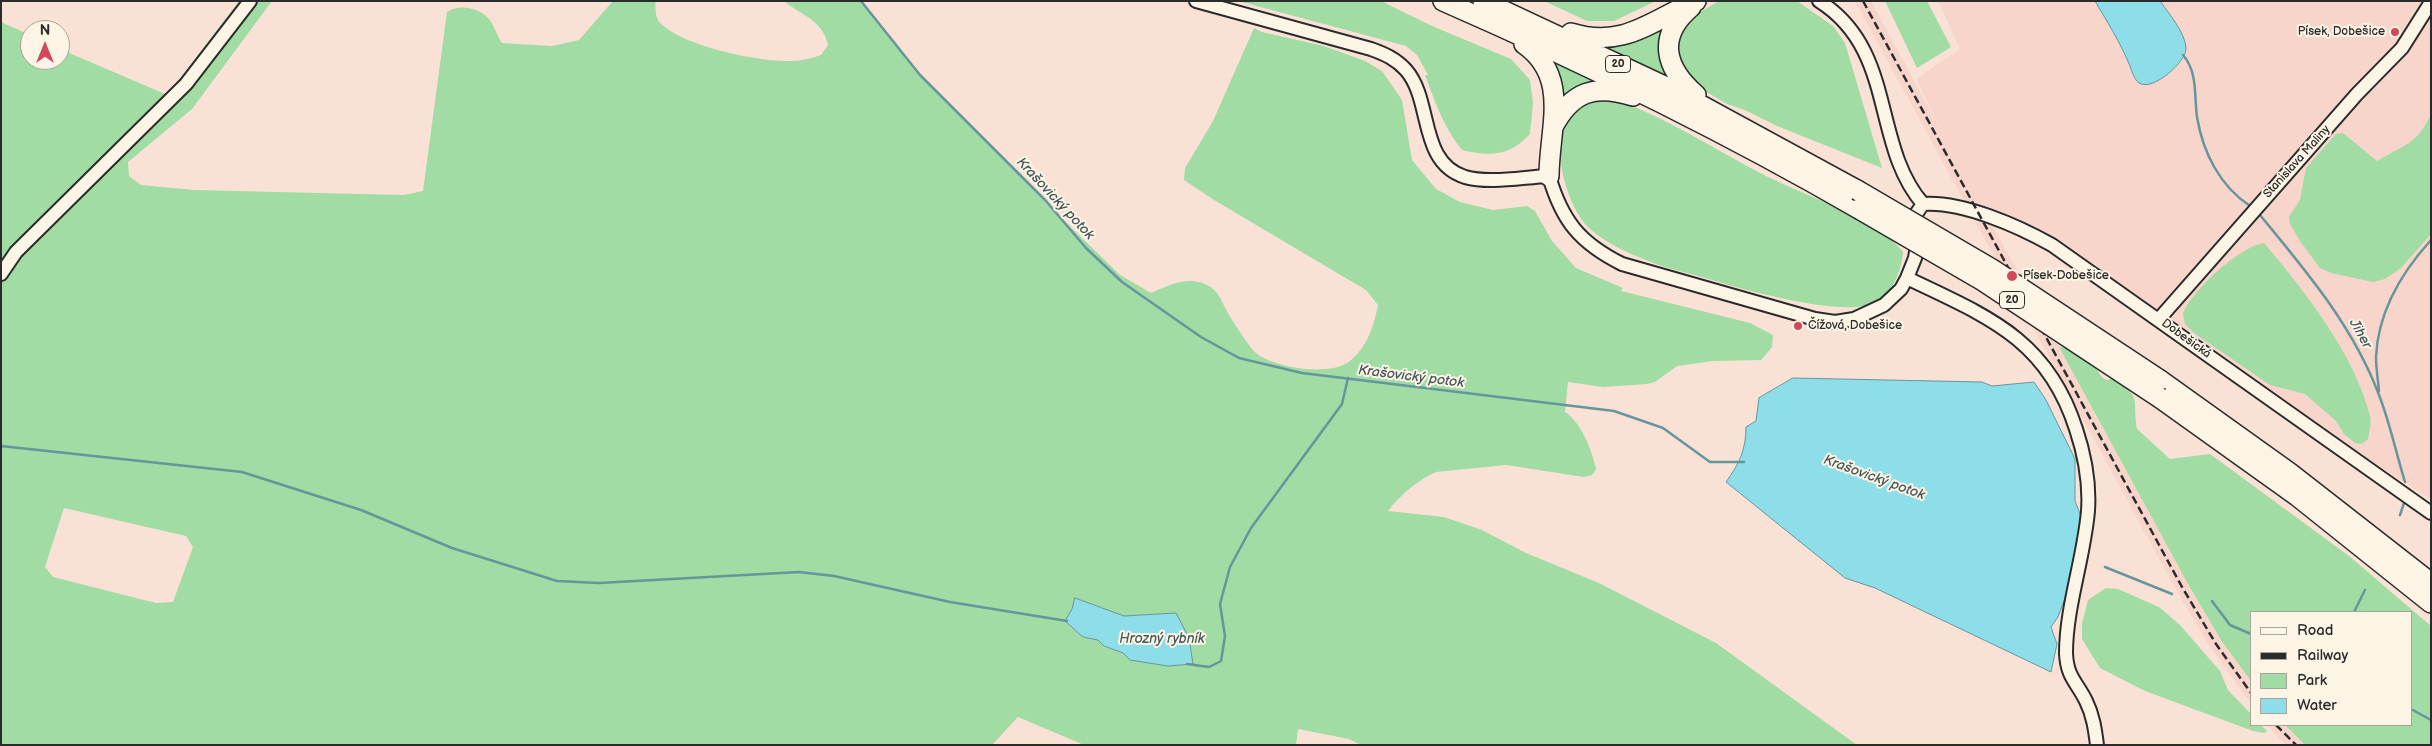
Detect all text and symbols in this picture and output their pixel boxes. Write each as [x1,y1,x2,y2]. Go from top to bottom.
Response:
north arrow [20,20,70,70]
text: N [40,22,50,39]
place label: Písek, Dobešice [2298,25,2385,39]
marker: Písek, Dobešice [2389,26,2401,38]
road number: 20 [1606,56,1630,72]
street label: Stanislava Maliny [2261,123,2333,201]
water label: Krašovický potok [1013,154,1097,244]
marker: Písek-Dobešice [2005,269,2019,283]
place label: Písek-Dobešice [2023,269,2109,283]
road number: 20 [2000,292,2024,308]
street label: Dobešická [2158,316,2214,362]
water label: Jiher [2345,316,2375,352]
place label: Čížová, Dobešice [1808,319,1902,333]
marker: Čížová, Dobešice [1792,320,1804,332]
water label: Krašovický potok [1357,362,1465,392]
water label: Krašovický potok [1821,452,1927,504]
legend [2250,611,2412,726]
text: Road [2297,621,2333,640]
water label: Hrozný rybník [1119,631,1205,647]
text: Railway [2297,646,2348,665]
text: Park [2297,671,2327,690]
text: Water [2297,696,2337,715]

